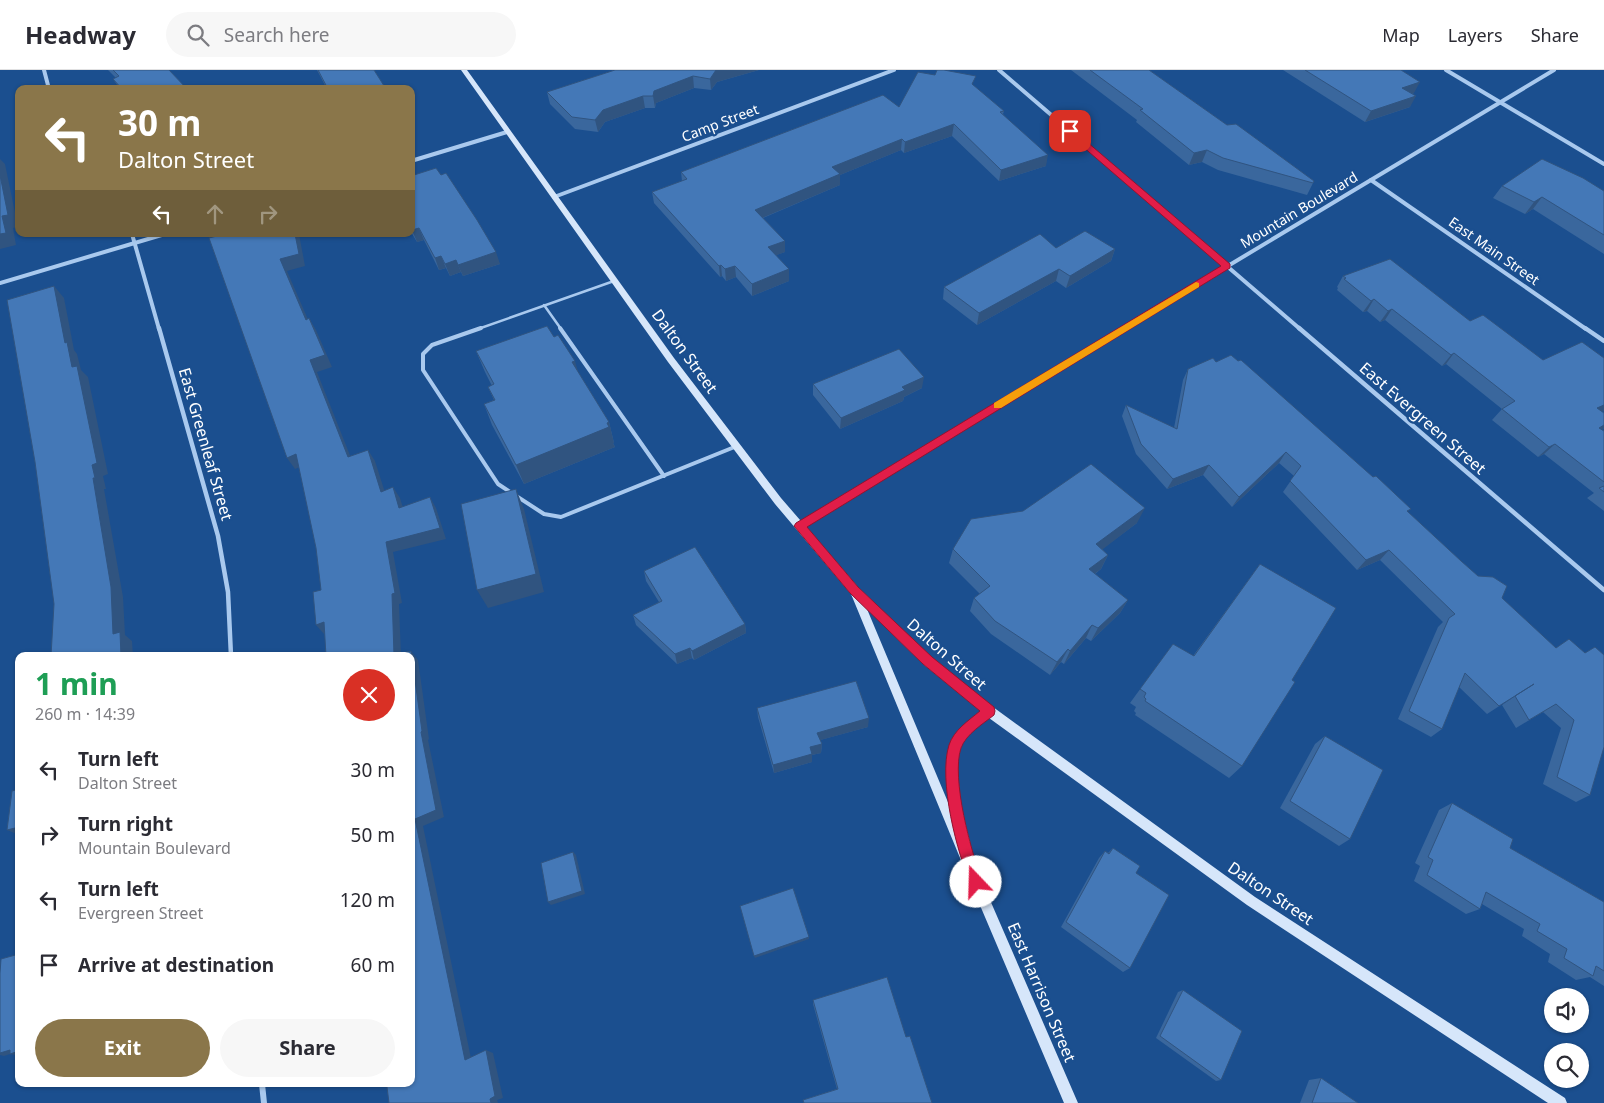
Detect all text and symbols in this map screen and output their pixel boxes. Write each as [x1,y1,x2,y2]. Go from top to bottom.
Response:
search box [166,12,516,57]
text: Headway [25,18,136,51]
icon: search [184,21,212,49]
text: Search here [224,22,330,48]
text: Map [1382,23,1420,47]
text: Layers [1448,23,1503,47]
text: Share [1531,23,1579,47]
text: 30 m [118,99,201,146]
street label: Camp Street [679,99,761,146]
icon: left [35,105,100,170]
pin [1049,110,1091,152]
icon: arrive [1056,117,1084,145]
text: Dalton Street [118,144,254,174]
street label: Mountain Boulevard [1236,167,1361,252]
icon: left [148,200,176,228]
icon: ahead [201,200,229,228]
icon: right [254,200,282,228]
street label: East Main Street [1445,212,1543,289]
street label: Dalton Street [647,305,723,398]
street label: East Evergreen Street [1355,357,1491,479]
street label: East Greenleaf Street [174,365,238,523]
street label: Dalton Street [902,613,992,695]
text: 1 min [35,663,118,704]
button: close [343,669,395,721]
text: 260 m · 14:39 [35,703,135,725]
text: Turn left [78,746,159,772]
icon: left [35,756,63,784]
text: 30 m [351,757,395,783]
text: Dalton Street [78,772,177,794]
text: Turn right [78,811,173,837]
icon: right [35,821,63,849]
text: 50 m [351,822,395,848]
text: Mountain Boulevard [78,837,231,859]
position arrow [949,855,1001,907]
street label: Dalton Street [1224,856,1318,930]
text: Turn left [78,876,159,902]
icon: left [35,886,63,914]
text: 120 m [340,887,395,913]
text: Evergreen Street [78,902,203,924]
street label: East Harrison Street [1003,919,1081,1065]
icon: arrive [35,951,63,979]
text: Arrive at destination [78,952,274,978]
text: 60 m [351,952,395,978]
map controls [1544,988,1589,1088]
button: sound [1544,988,1589,1033]
button: Exit [35,1019,210,1077]
button: Share [220,1019,395,1077]
button: search [1544,1043,1589,1088]

